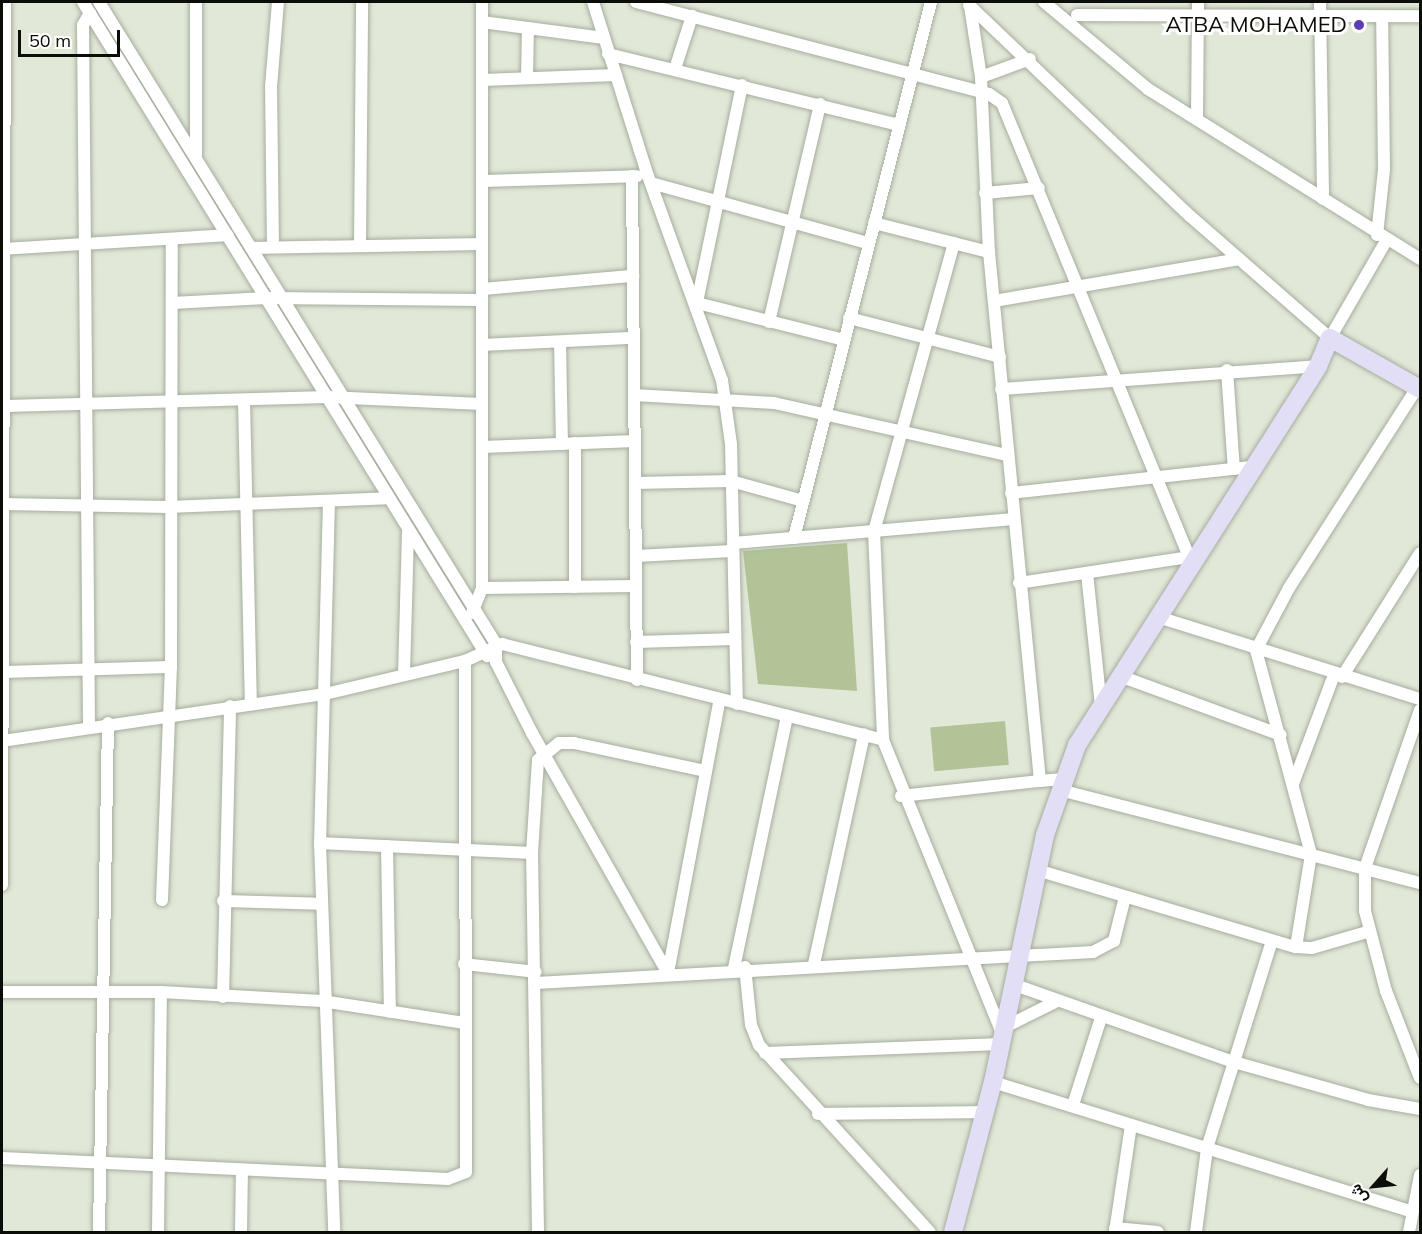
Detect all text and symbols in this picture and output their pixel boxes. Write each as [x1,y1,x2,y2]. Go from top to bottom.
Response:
place label: ATBA MOHAMED [1165,12,1347,38]
scale bar [21,18,123,56]
marker: ATBA MOHAMED [1352,18,1366,32]
text: 50 m [29,29,71,52]
north arrow [1344,1156,1404,1216]
text: ش [1345,1181,1371,1207]

